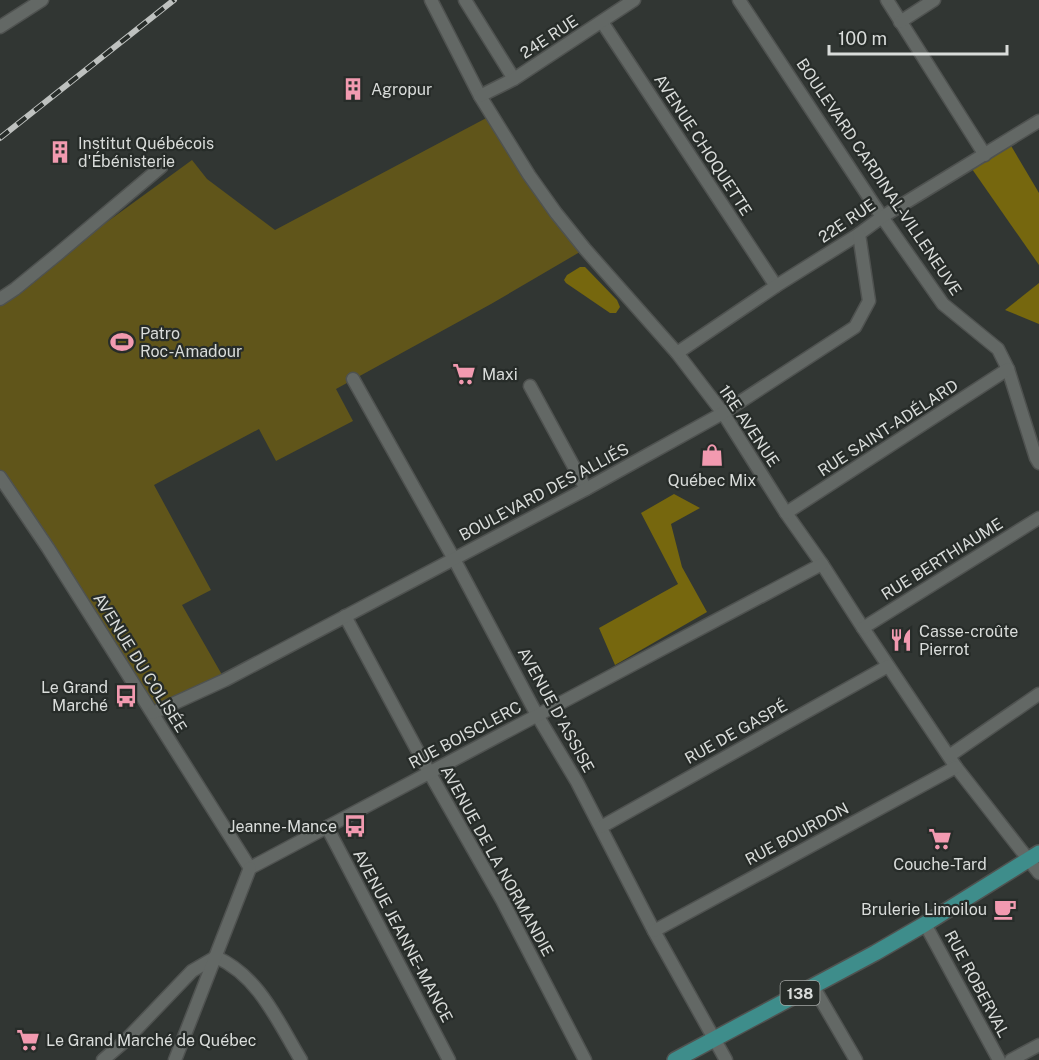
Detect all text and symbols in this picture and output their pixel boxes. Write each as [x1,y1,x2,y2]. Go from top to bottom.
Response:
street label: 24E RUE [517,11,581,63]
scale bar [829,18,1008,56]
text: 100 m [838,28,887,49]
street label: BOULEVARD CARDINAL-VILLENEUVE [792,55,966,299]
street label: AVENUE CHOQUETTE [650,71,756,219]
building icon: Agropur [340,76,366,102]
place label: Agropur [371,80,432,99]
place label: Institut Québécois d'Ébénisterie [78,134,214,171]
building icon: Institut Québécois d'Ébénisterie [47,139,73,165]
street label: 22E RUE [815,195,879,247]
place label: Patro Roc-Amadour [140,324,242,361]
sports icon: Patro Roc-Amadour [109,329,135,355]
supermarket icon: Maxi [451,361,477,387]
place label: Maxi [482,365,518,384]
street label: RUE SAINT-ADÉLARD [814,375,962,480]
street label: 1RE AVENUE [715,381,783,471]
street label: BOULEVARD DES ALLIÉS [455,438,632,545]
shop icon: Québec Mix [699,442,725,468]
place label: Québec Mix [668,471,756,490]
street label: RUE BERTHIAUME [878,514,1006,604]
street label: AVENUE DU COLISÉE [89,589,191,736]
place label: Casse-croûte Pierrot [919,622,1018,659]
restaurant icon: Casse-croûte Pierrot [888,627,914,653]
street label: AVENUE D'ASSISE [514,644,598,776]
place label: Le Grand Marché [41,678,108,715]
bus stop icon: Le Grand Marché [113,683,139,709]
street label: RUE DE GASPÉ [681,695,791,768]
street label: RUE BOISCLERC [405,697,525,773]
street label: AVENUE DE LA NORMANDIE [437,762,557,960]
street label: RUE BOURDON [742,799,852,869]
bus stop icon: Jeanne-Mance [342,813,368,839]
place label: Jeanne-Mance [229,817,337,836]
supermarket icon: Couche-Tard [927,826,953,852]
street label: AVENUE JEANNE-MANCE [349,846,457,1026]
place label: Couche-Tard [893,855,987,874]
cafe icon: Brulerie Limoilou [992,896,1018,922]
place label: Brulerie Limoilou [861,900,987,919]
street label: RUE ROBERVAL [941,927,1013,1041]
road number: 138 [780,981,820,1005]
supermarket icon: Le Grand Marché de Québec [15,1027,41,1053]
place label: Le Grand Marché de Québec [46,1031,257,1050]

